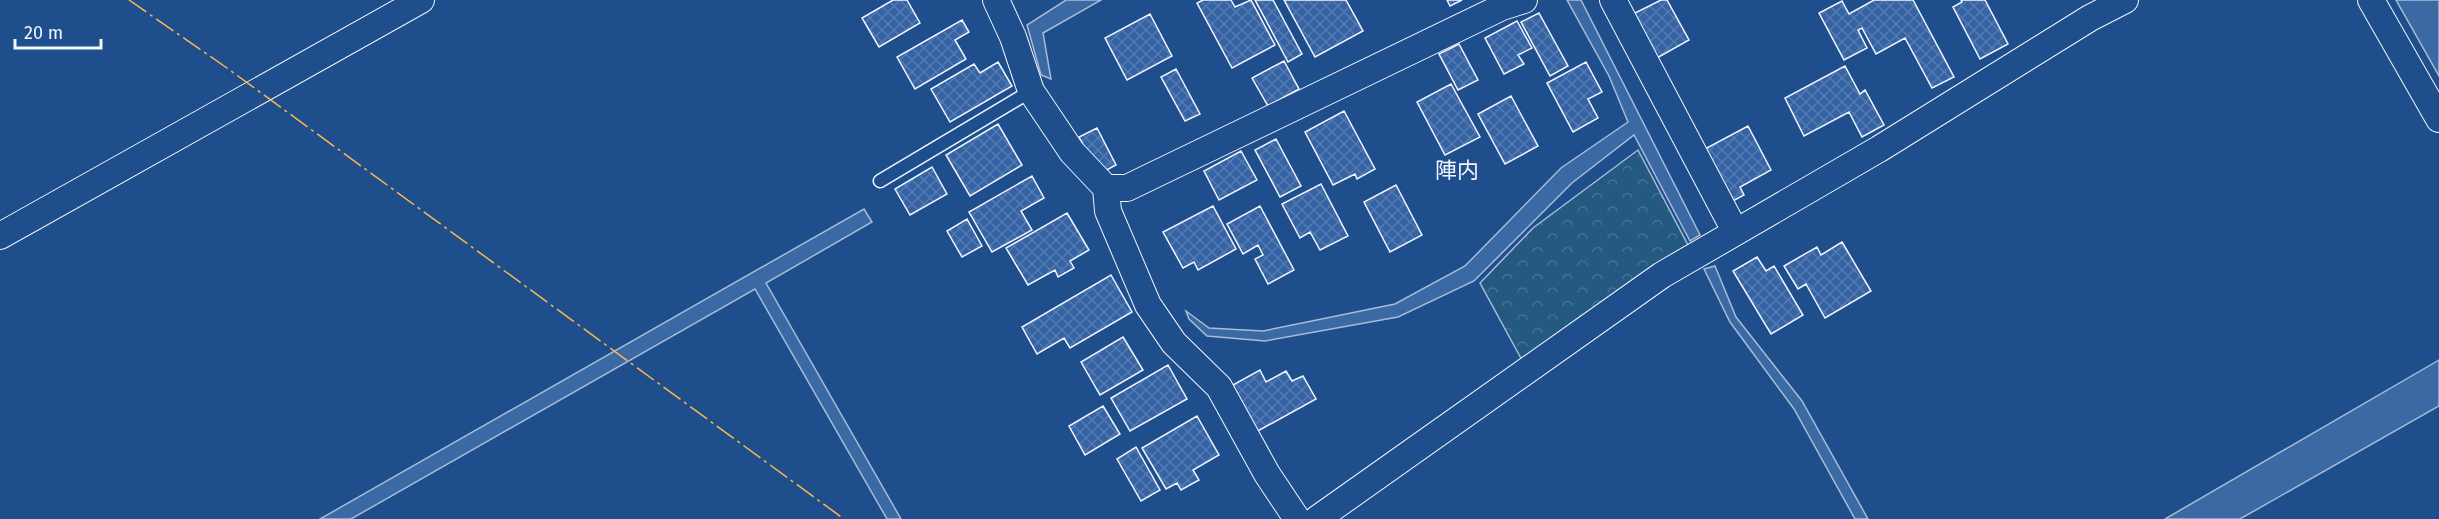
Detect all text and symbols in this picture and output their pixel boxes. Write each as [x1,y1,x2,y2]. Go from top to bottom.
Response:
scale bar [15,12,100,50]
text: 20 m [24,22,63,44]
district label: 陣内 [1435,157,1479,184]

